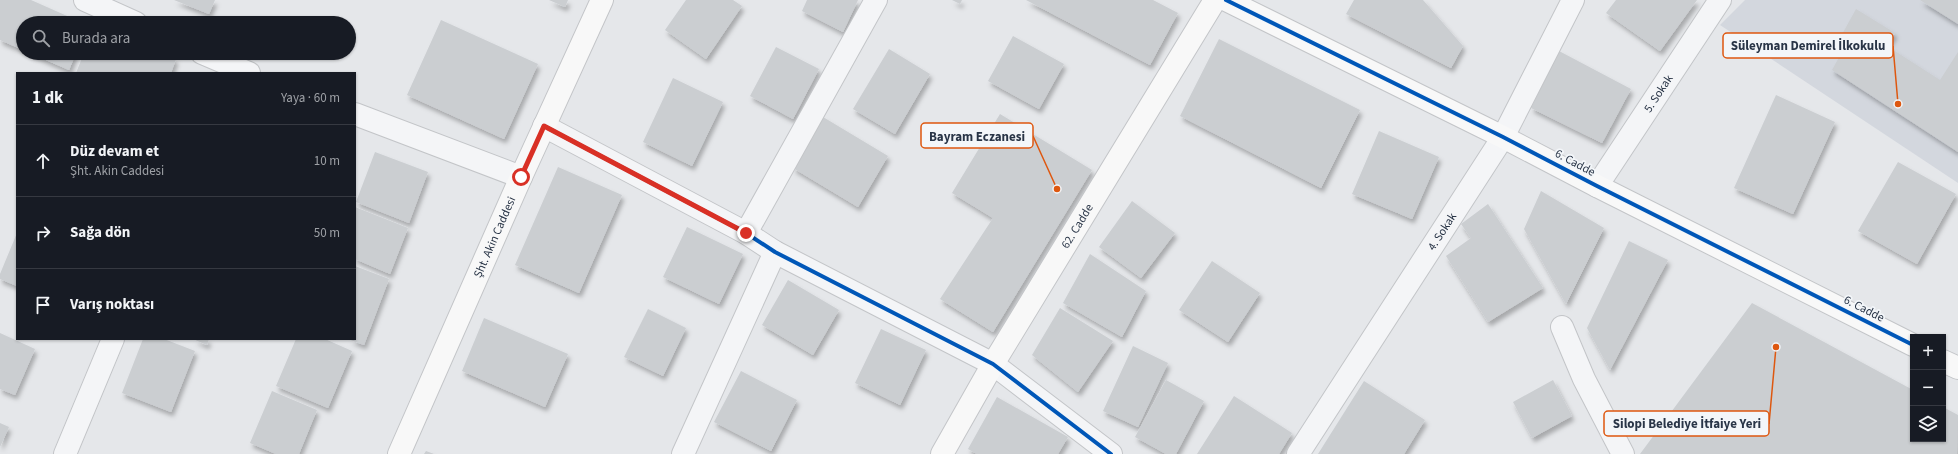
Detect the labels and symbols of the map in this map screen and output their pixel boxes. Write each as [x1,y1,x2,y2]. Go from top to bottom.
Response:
callout: Süleyman Demirel İlkokulu [1723,33,1893,58]
text: Süleyman Demirel İlkokulu [1731,37,1885,55]
street label: 5. Sokak [1640,71,1677,116]
callout: Bayram Eczanesi [921,123,1033,148]
text: Bayram Eczanesi [929,128,1025,146]
street label: 6. Cadde [1552,145,1598,181]
route start [512,168,530,186]
street label: Şht. Akin Caddesi [469,194,520,280]
street label: 62. Cadde [1057,200,1097,252]
street label: 4. Sokak [1423,209,1461,254]
route end [737,224,755,242]
street label: 6. Cadde [1841,292,1887,326]
callout: Silopi Belediye İtfaiye Yeri [1604,411,1769,436]
text: Silopi Belediye İtfaiye Yeri [1613,415,1761,433]

